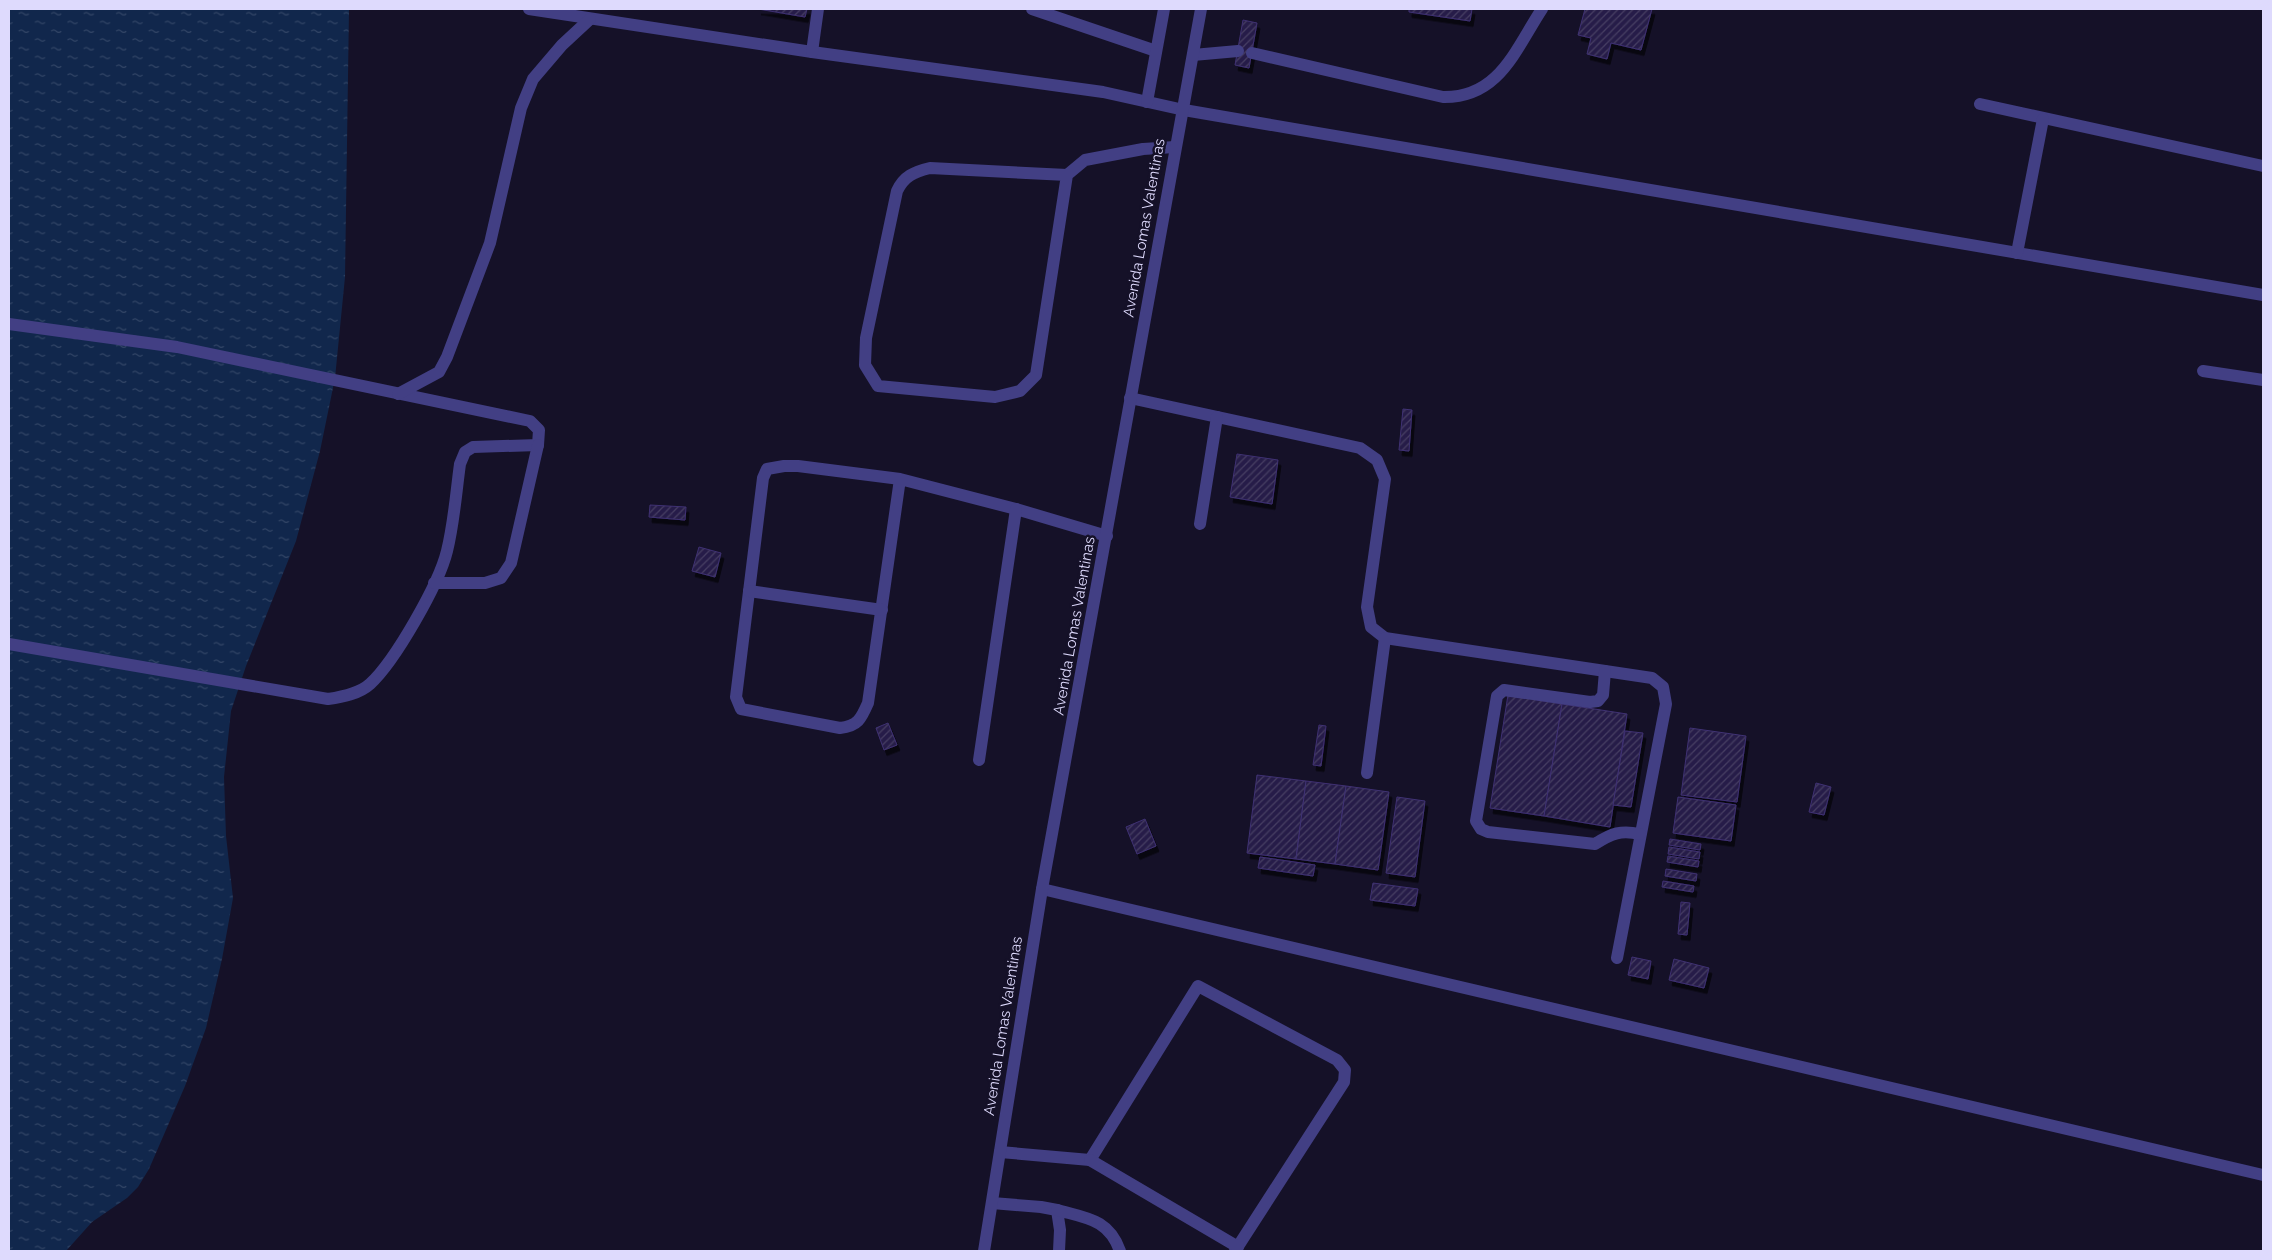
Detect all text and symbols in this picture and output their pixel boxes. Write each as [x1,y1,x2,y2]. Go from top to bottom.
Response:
street label: Avenida Lomas Valentinas [1119,137,1169,319]
street label: Avenida Lomas Valentinas [1049,535,1099,717]
street label: Avenida Lomas Valentinas [980,935,1026,1117]

